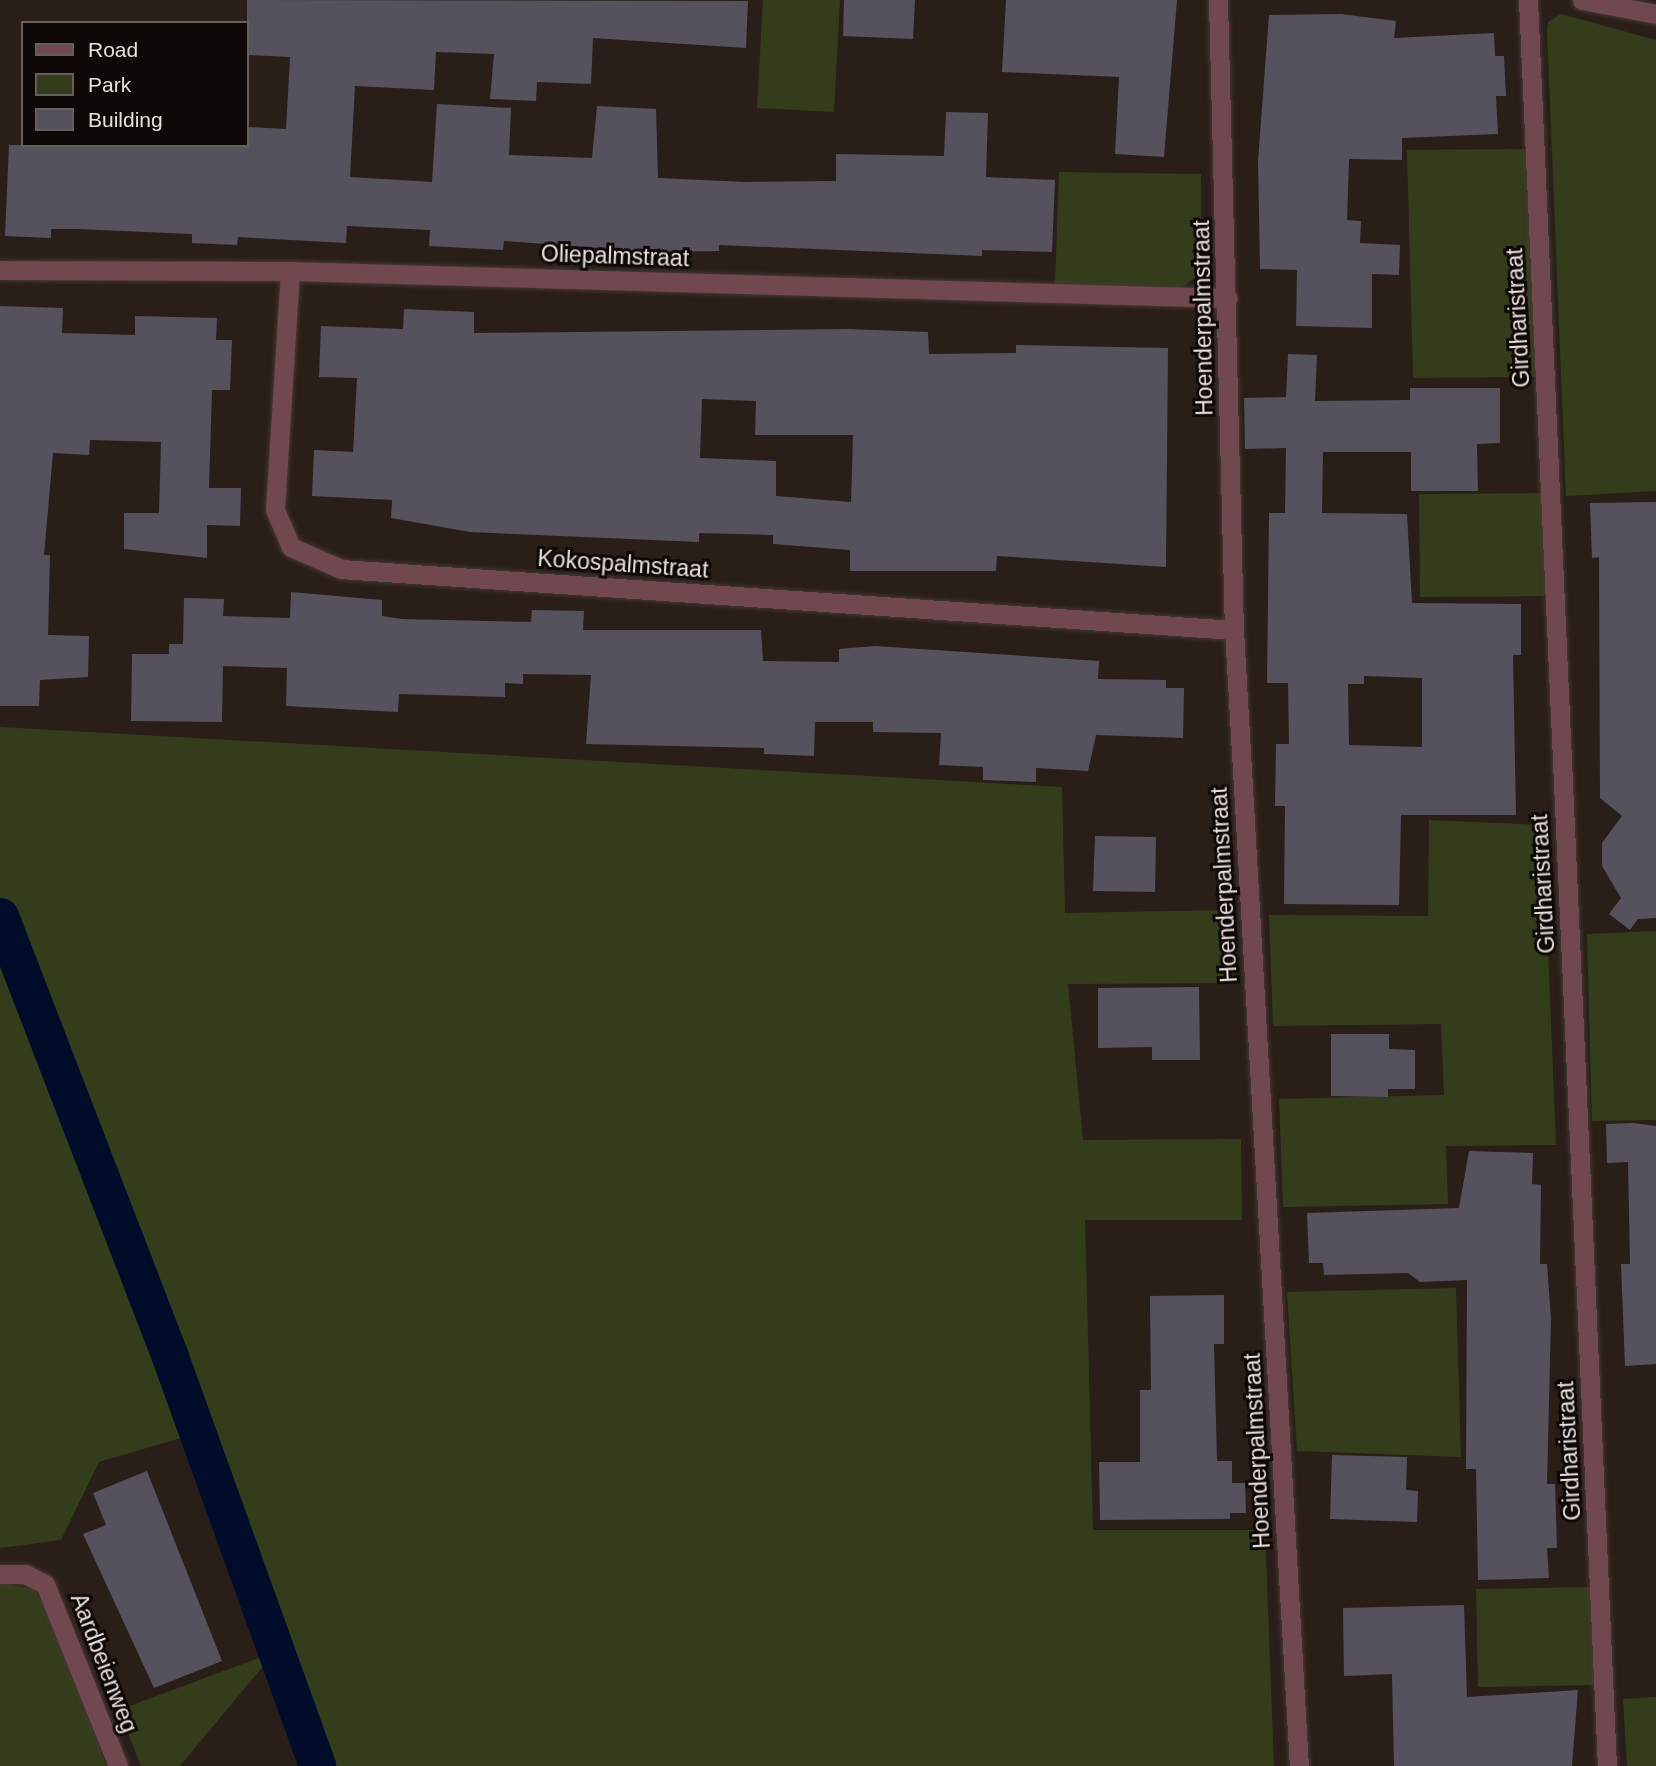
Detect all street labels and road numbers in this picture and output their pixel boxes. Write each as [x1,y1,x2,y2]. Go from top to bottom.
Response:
street label: Hoenderpalmstraat [1187,220,1219,416]
street label: Oliepalmstraat [540,240,690,272]
street label: Girdharistraat [1501,248,1535,388]
street label: Kokospalmstraat [537,544,709,584]
street label: Hoenderpalmstraat [1205,787,1243,983]
street label: Girdharistraat [1526,814,1560,954]
street label: Hoenderpalmstraat [1238,1353,1276,1549]
street label: Girdharistraat [1552,1381,1586,1521]
street label: Aardbeienweg [65,1589,143,1737]

